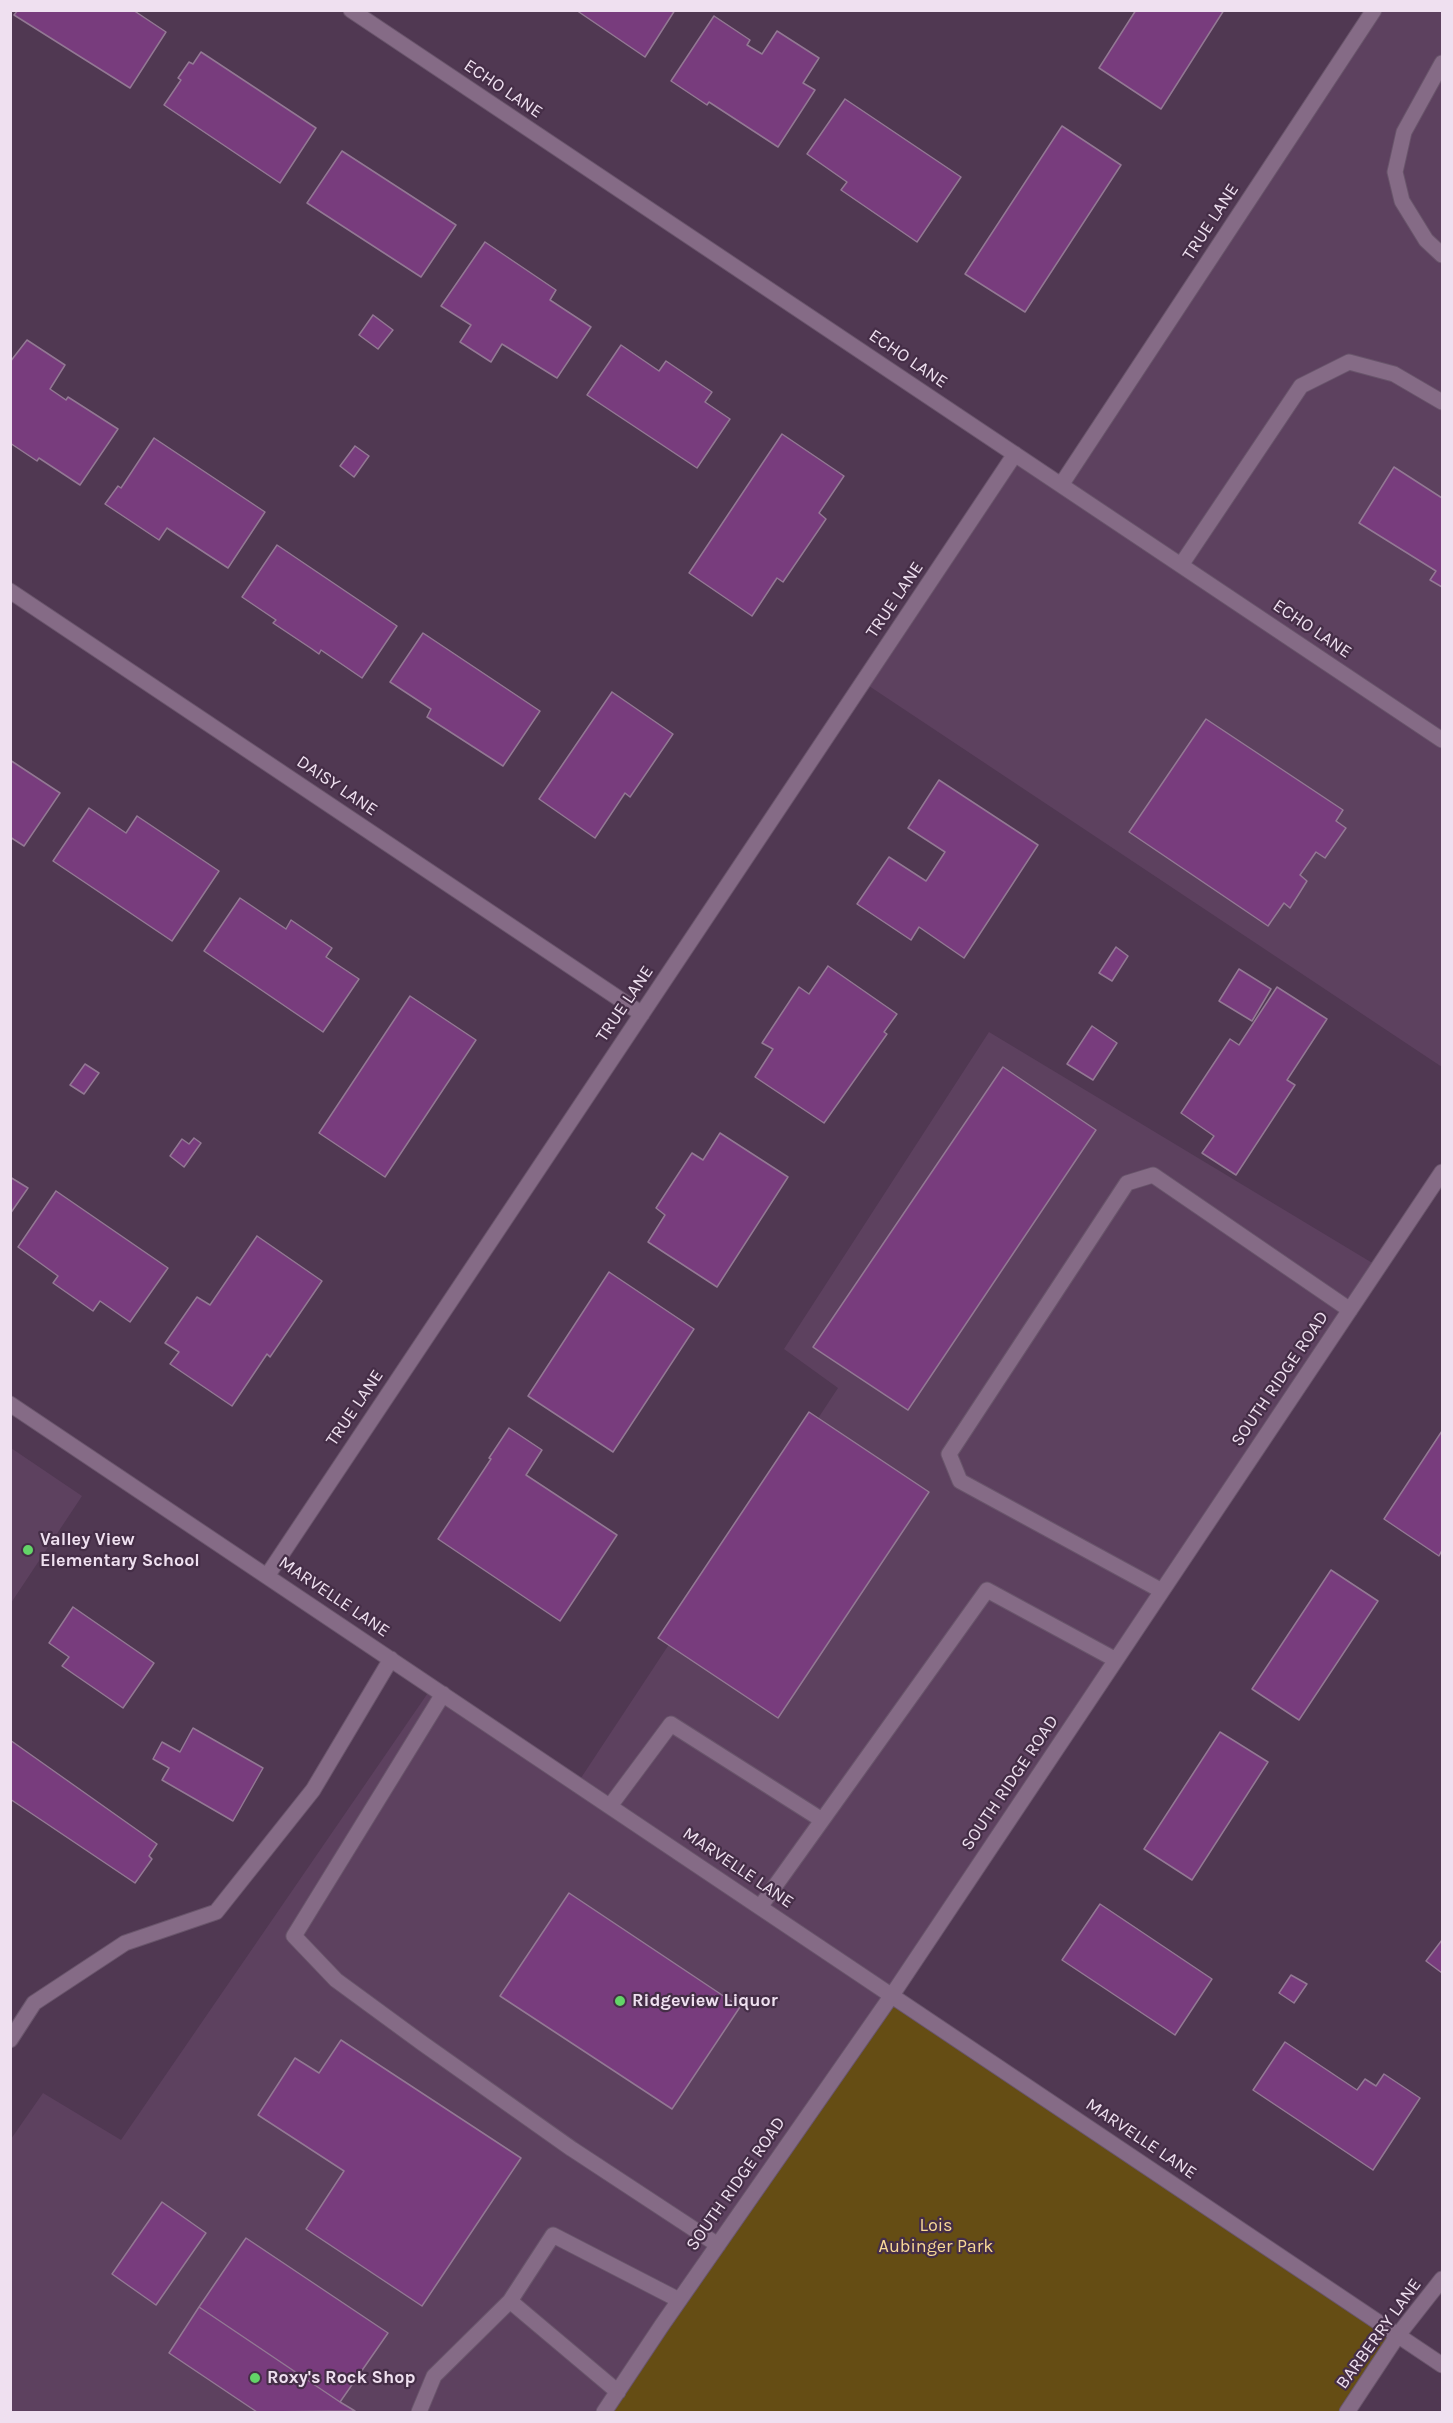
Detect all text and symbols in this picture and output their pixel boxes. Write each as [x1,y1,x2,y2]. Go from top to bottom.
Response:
street label: ECHO LANE [460,55,546,123]
street label: TRUE LANE [1178,179,1244,265]
street label: ECHO LANE [865,325,951,393]
street label: TRUE LANE [862,558,928,642]
street label: ECHO LANE [1269,595,1355,663]
street label: DAISY LANE [292,751,382,821]
street label: TRUE LANE [592,962,658,1046]
street label: SOUTH RIDGE ROAD [1227,1307,1333,1451]
street label: TRUE LANE [322,1366,388,1450]
place label: Valley View Elementary School [40,1529,200,1572]
marker: Valley View Elementary School [21,1543,35,1557]
street label: MARVELLE LANE [274,1552,394,1642]
street label: SOUTH RIDGE ROAD [957,1711,1063,1855]
street label: MARVELLE LANE [678,1823,798,1913]
place label: Ridgeview Liquor [632,1990,778,2012]
marker: Ridgeview Liquor [613,1994,627,2008]
street label: MARVELLE LANE [1081,2094,1201,2184]
street label: SOUTH RIDGE ROAD [682,2113,790,2255]
park label: Lois Aubinger Park [879,2215,993,2258]
street label: BARBERRY LANE [1332,2275,1426,2393]
place label: Roxy's Rock Shop [267,2367,415,2389]
marker: Roxy's Rock Shop [248,2371,262,2385]

